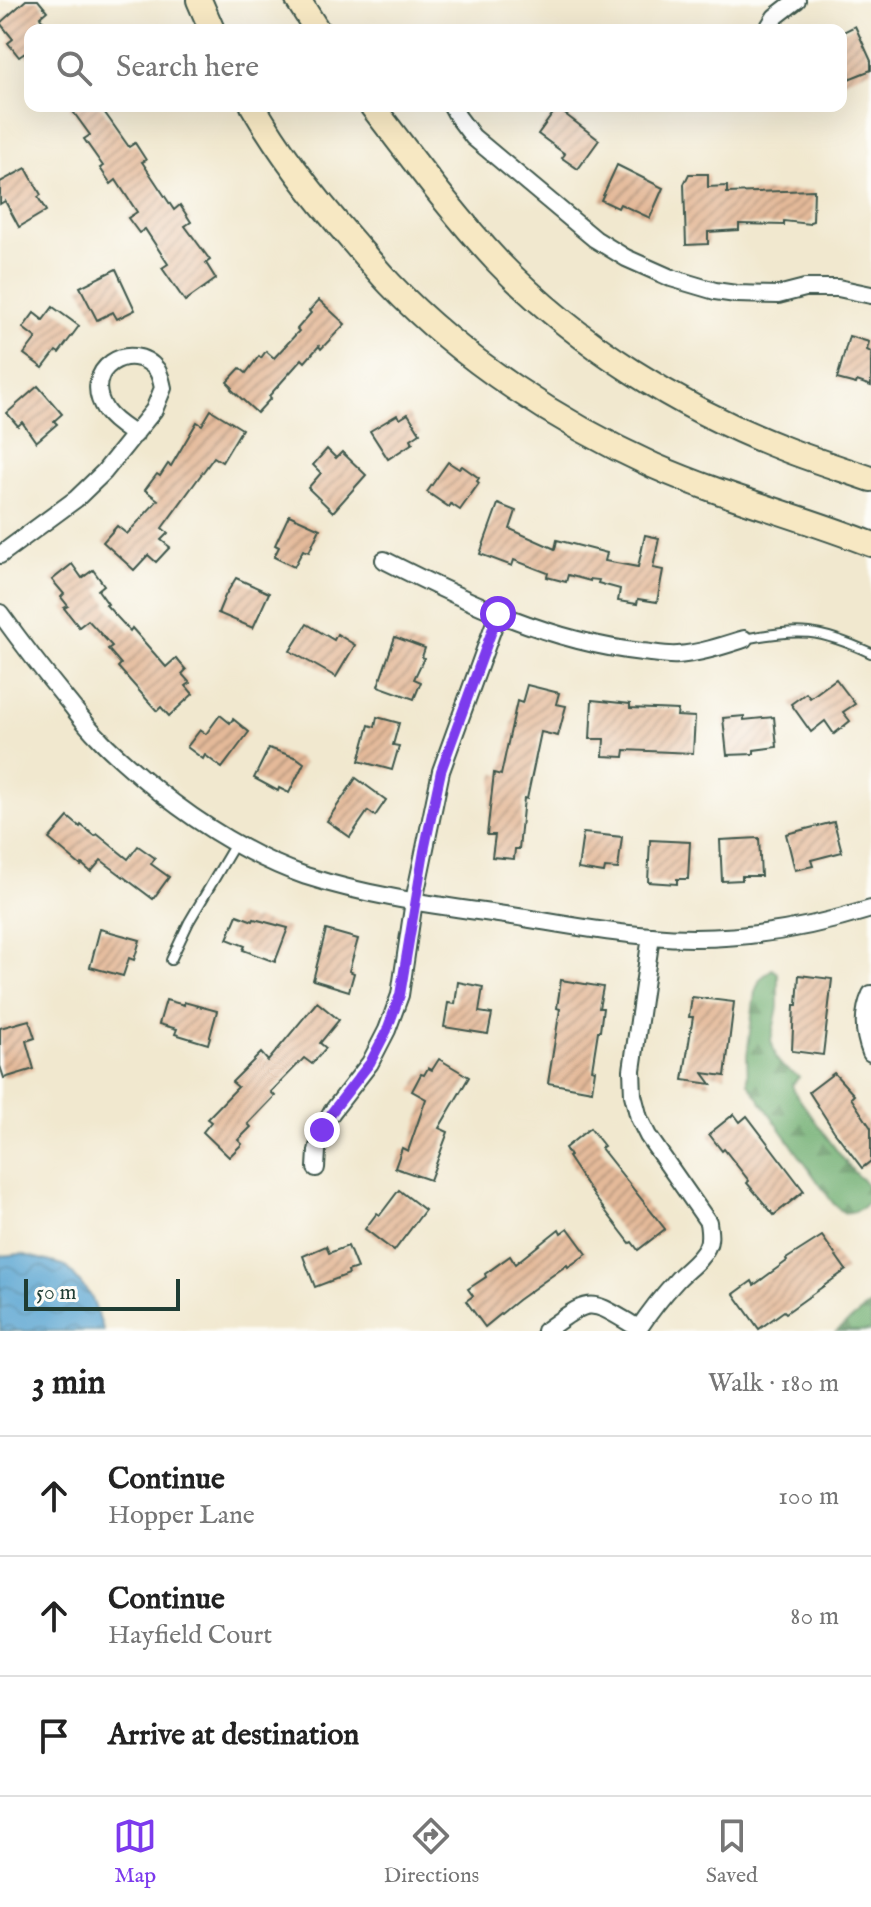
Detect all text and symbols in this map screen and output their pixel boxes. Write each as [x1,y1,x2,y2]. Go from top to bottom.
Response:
search box [24,24,847,112]
icon: search [52,46,96,90]
text: Search here [116,49,259,87]
route start [480,596,516,632]
route end [304,1112,340,1148]
scale bar [24,1275,180,1311]
text: 50 m [36,1279,77,1307]
text: 3 min [32,1362,106,1405]
text: Walk · 180 m [708,1367,839,1400]
text: Continue [108,1461,225,1499]
icon: ahead [32,1474,76,1518]
text: 100 m [778,1480,839,1513]
text: Hopper Lane [108,1499,255,1532]
text: Continue [108,1581,225,1619]
icon: ahead [32,1594,76,1638]
text: 80 m [790,1600,839,1633]
text: Hayfield Court [108,1619,272,1652]
icon: arrive [32,1714,76,1758]
text: Arrive at destination [108,1717,359,1755]
tab: Map [113,1814,157,1890]
tab: Directions [384,1814,479,1890]
tab: Saved [706,1814,758,1890]

